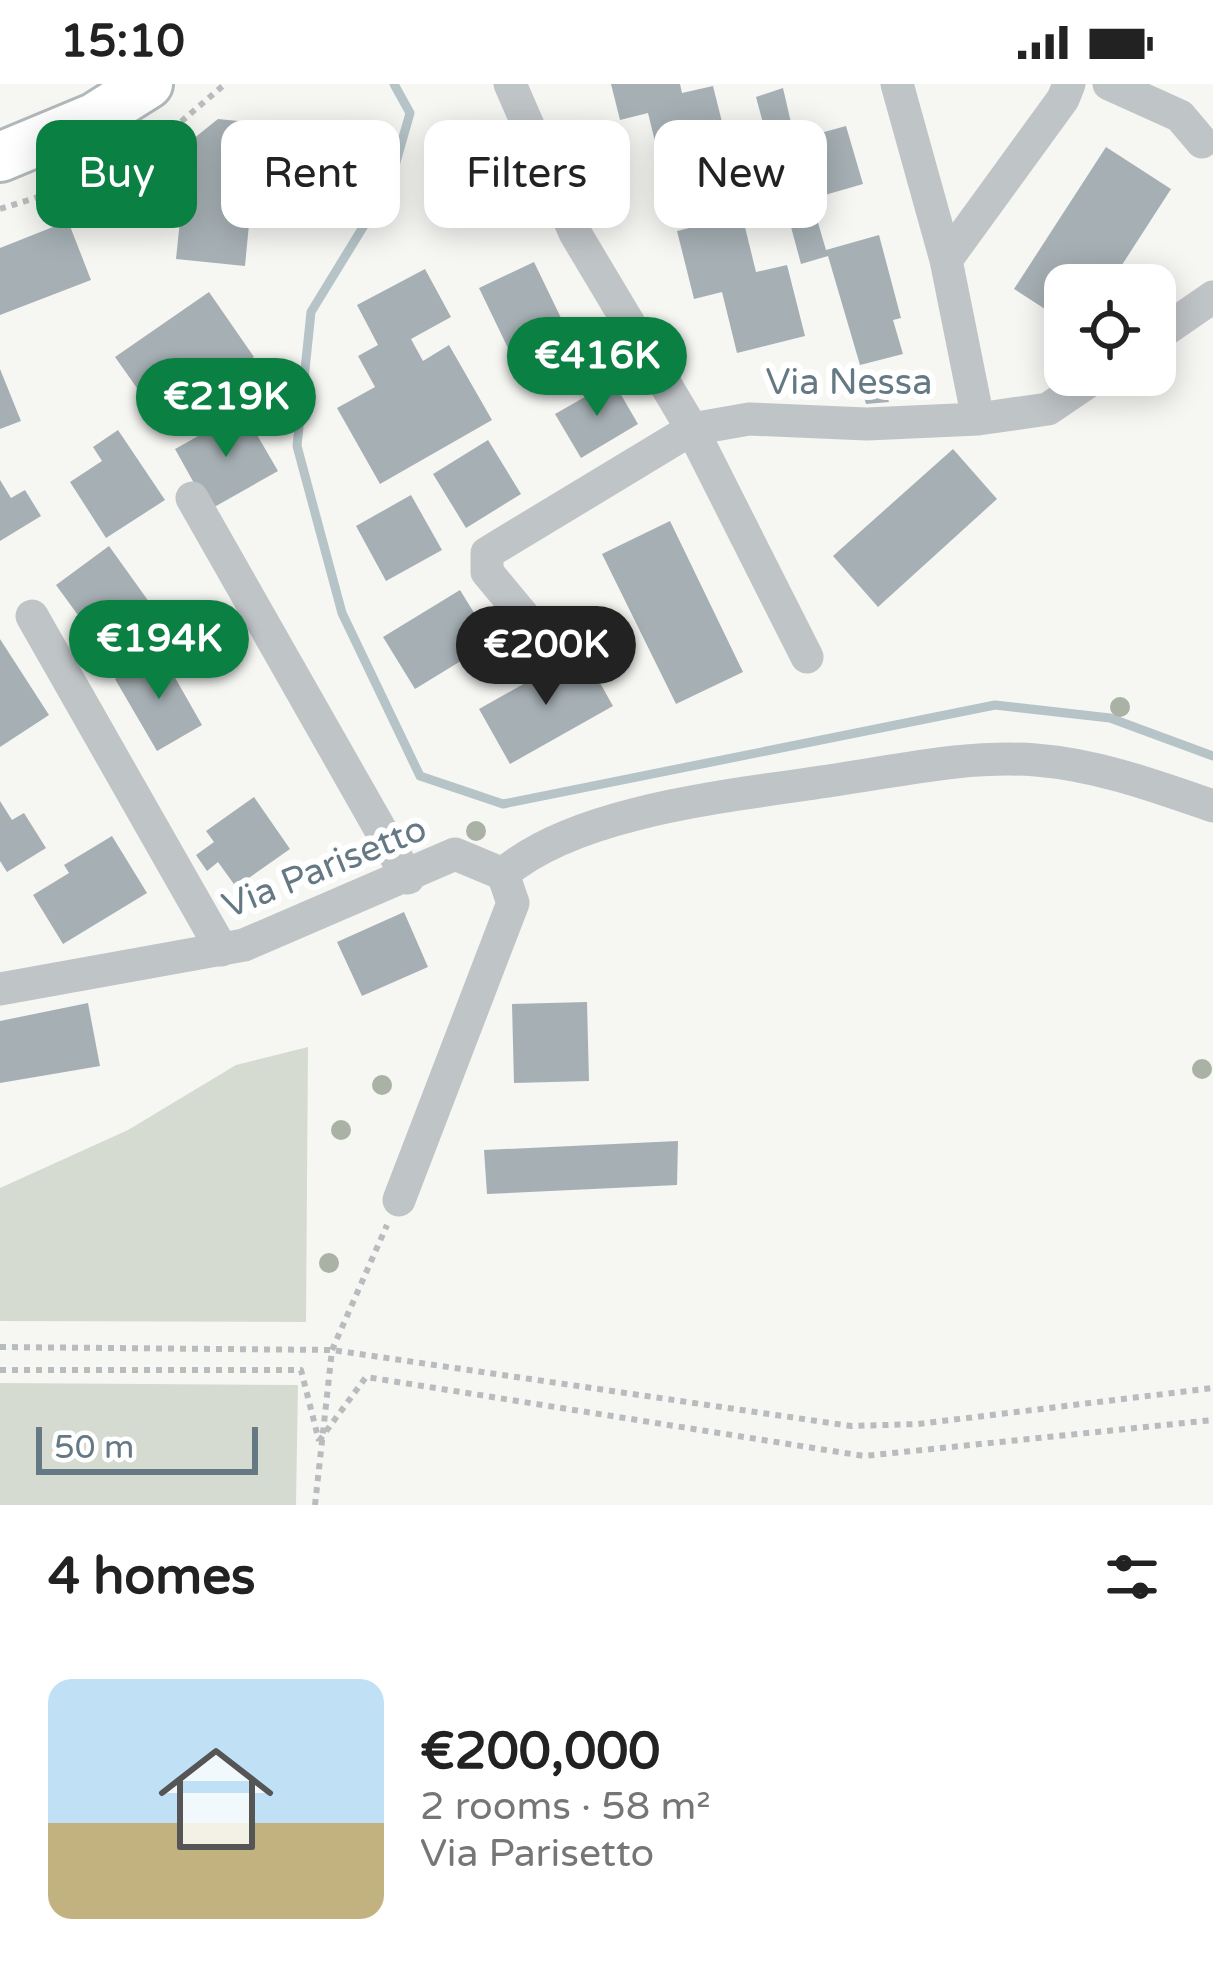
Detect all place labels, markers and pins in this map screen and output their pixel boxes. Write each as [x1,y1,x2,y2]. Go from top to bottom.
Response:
pin: €416K [513,317,681,419]
pin: €219K [142,358,310,460]
pin: €194K [75,600,243,702]
pin: €200K [462,606,630,708]

